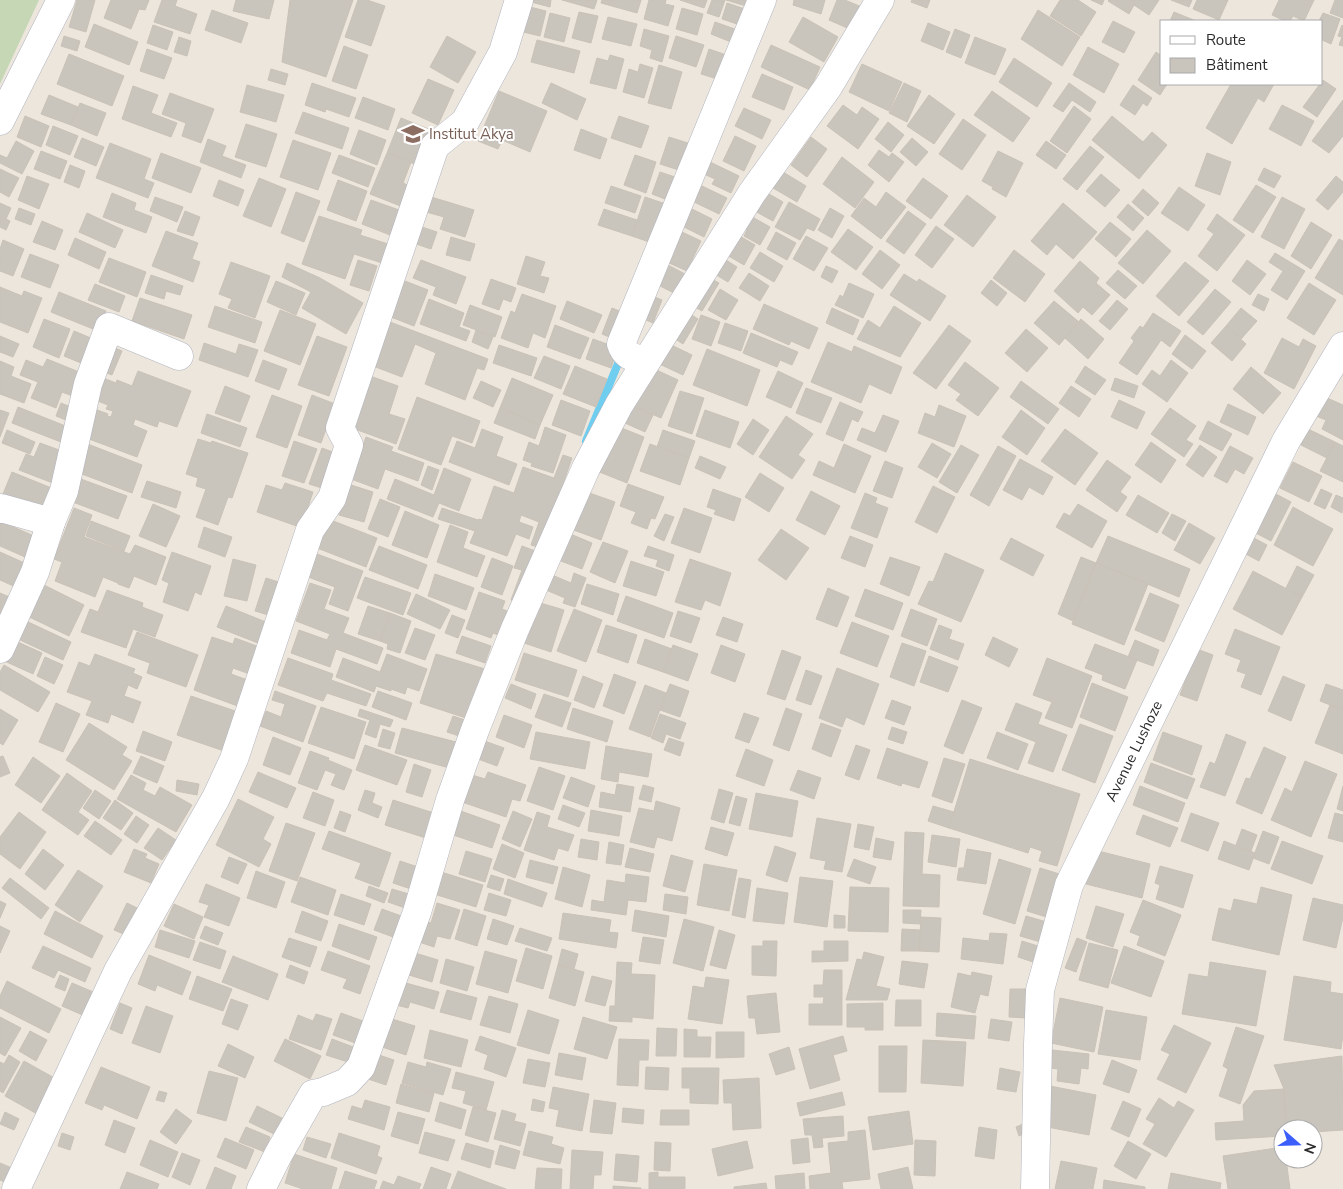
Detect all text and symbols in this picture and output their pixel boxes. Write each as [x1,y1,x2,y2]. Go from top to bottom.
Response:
legend [1160,20,1323,85]
text: Route [1206,30,1246,50]
text: Bâtiment [1206,55,1268,75]
school or university icon: Institut Akya [400,121,426,147]
place label: Institut Akya [429,124,514,144]
street label: Avenue Lushoze [1101,697,1167,805]
north arrow [1273,1119,1323,1169]
text: N [1299,1140,1320,1156]

